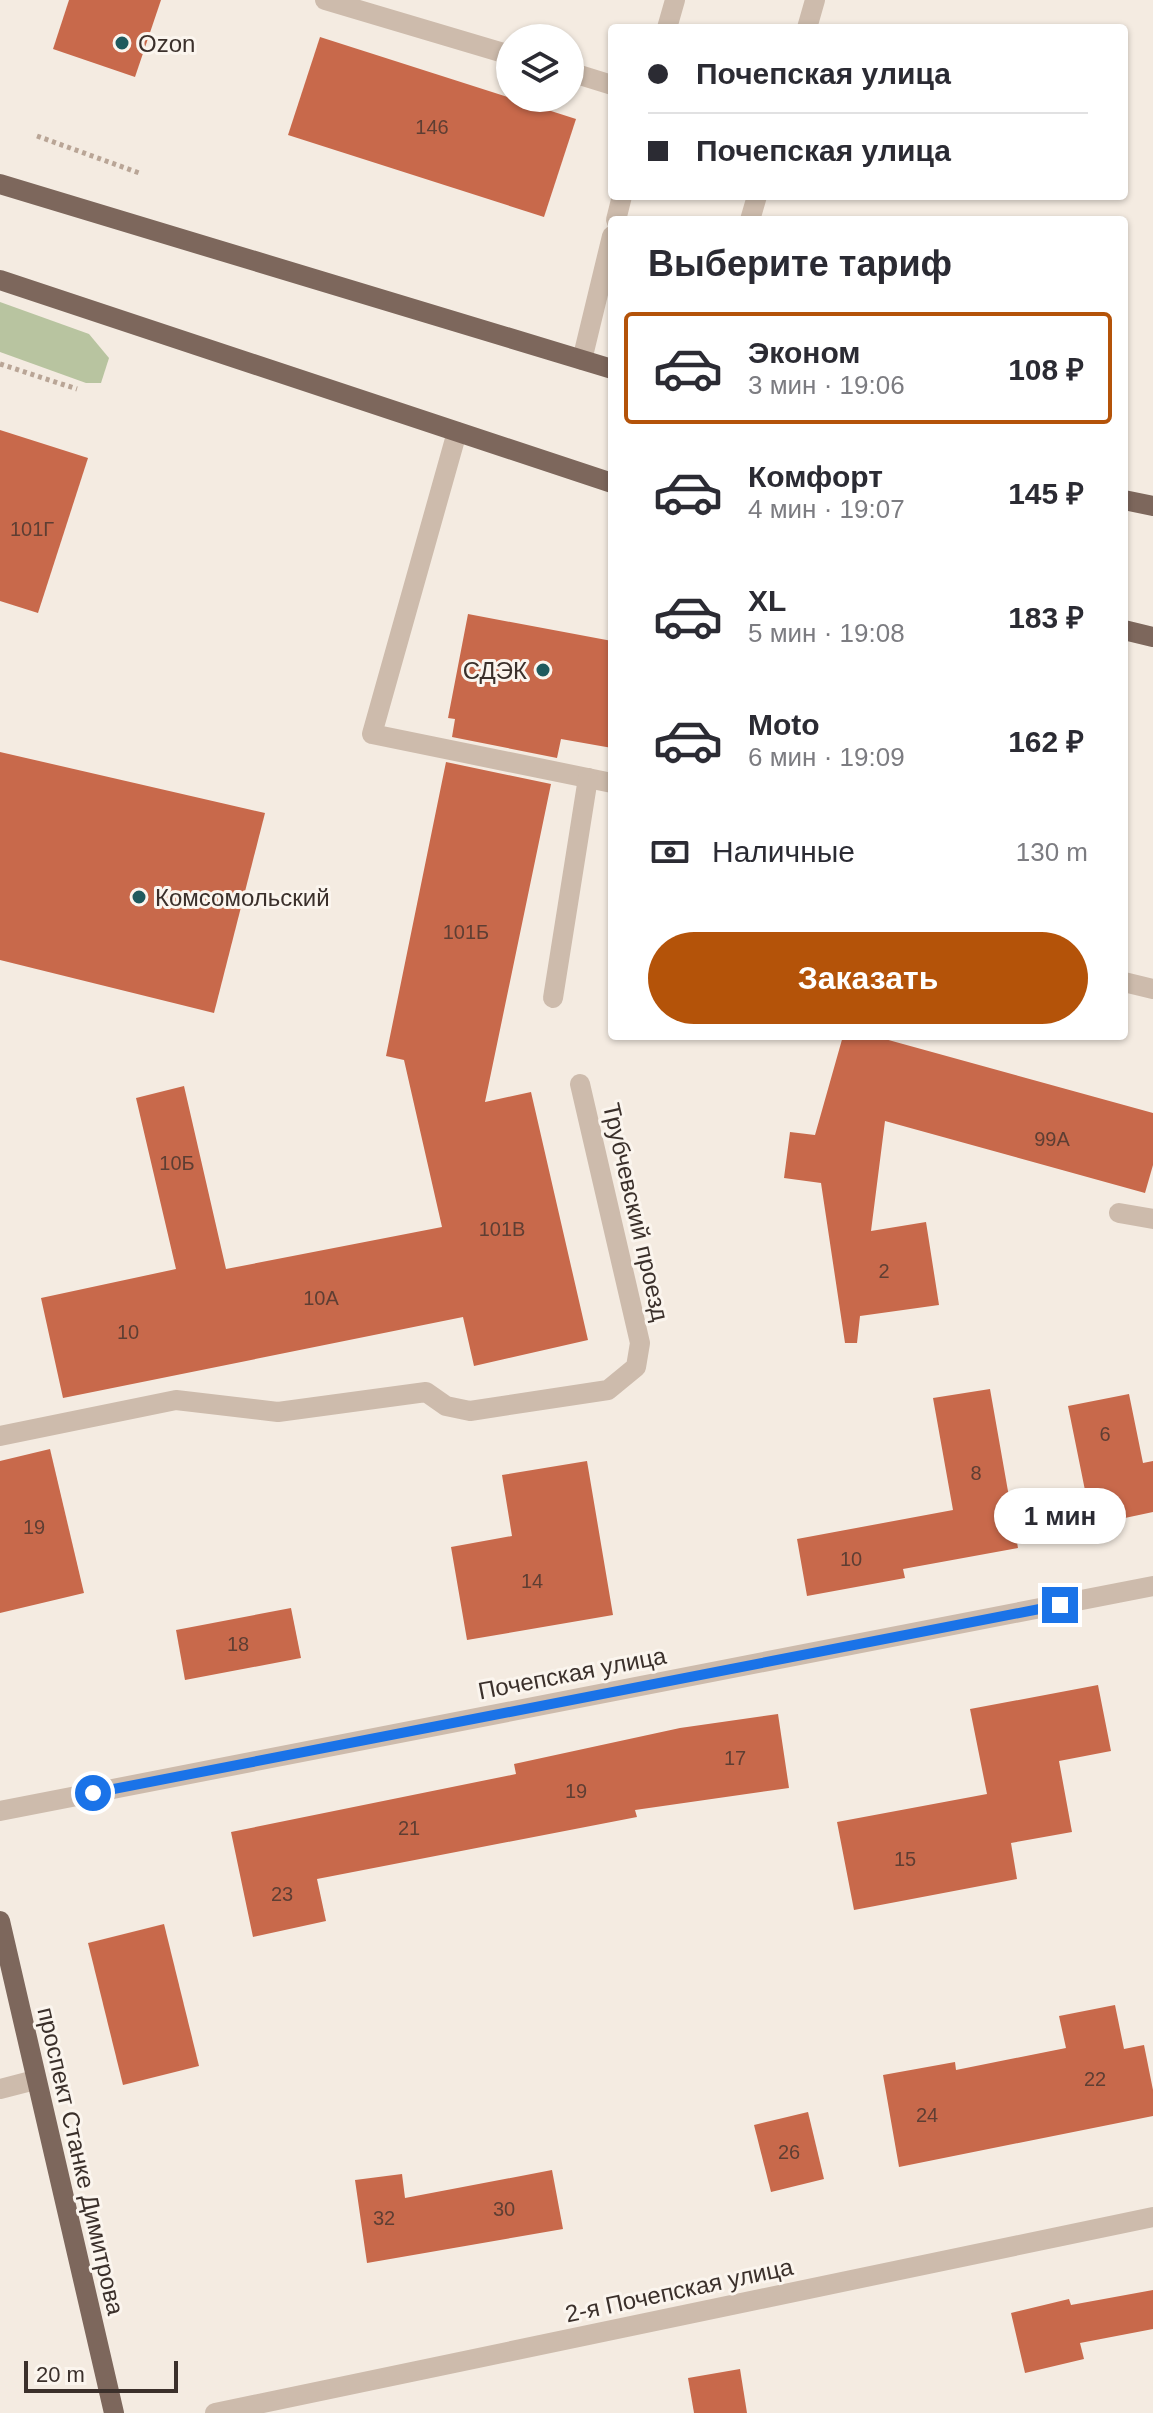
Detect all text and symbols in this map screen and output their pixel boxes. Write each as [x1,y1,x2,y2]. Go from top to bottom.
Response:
map controls [496,24,584,112]
button: layers [496,24,584,112]
place label: Ozon [138,30,195,57]
marker: Ozon [113,34,131,52]
text: Почепская улица [696,57,951,90]
house number: 146 [415,116,449,138]
text: Почепская улица [696,134,951,167]
text: Выберите тариф [648,243,952,284]
icon: car [652,332,724,404]
text: Эконом [748,336,861,369]
text: 108 ₽ [1008,353,1084,386]
text: 3 мин · 19:06 [748,370,905,400]
icon: car [652,456,724,528]
text: Комфорт [748,460,883,493]
text: 145 ₽ [1008,477,1084,510]
text: 4 мин · 19:07 [748,494,905,524]
house number: 101Г [10,518,54,540]
icon: car [652,580,724,652]
text: XL [748,584,786,617]
text: 183 ₽ [1008,601,1084,634]
text: 5 мин · 19:08 [748,618,905,648]
place label: СДЭК [463,657,527,684]
marker: СДЭК [534,661,552,679]
icon: car [652,704,724,776]
text: Moto [748,708,820,741]
text: 162 ₽ [1008,725,1084,758]
text: 6 мин · 19:09 [748,742,905,772]
icon: cash [648,830,692,874]
text: Наличные [712,835,855,868]
text: 130 m [1016,837,1088,867]
place label: Комсомольский [155,884,330,911]
marker: Комсомольский [130,888,148,906]
house number: 101Б [443,921,489,943]
button: Заказать [648,932,1088,1024]
street label: Трубчевский проезд [598,1100,674,1324]
house number: 99А [1034,1128,1070,1150]
house number: 10Б [159,1152,195,1174]
house number: 101В [479,1218,525,1240]
house number: 2 [878,1260,890,1282]
house number: 10А [303,1287,339,1309]
house number: 10 [117,1321,139,1343]
house number: 6 [1099,1423,1111,1445]
house number: 8 [970,1462,982,1484]
callout: 1 мин [994,1489,1126,1545]
text: 1 мин [1024,1501,1096,1531]
house number: 19 [23,1516,45,1538]
house number: 10 [840,1548,862,1570]
house number: 14 [521,1570,543,1592]
route end [1042,1587,1078,1623]
house number: 18 [227,1633,249,1655]
street label: Почепская улица [476,1641,669,1704]
house number: 17 [724,1747,746,1769]
route start [75,1775,111,1811]
house number: 19 [565,1780,587,1802]
house number: 21 [398,1817,420,1839]
house number: 15 [894,1848,916,1870]
house number: 23 [271,1883,293,1905]
street label: проспект Станке Димитрова [32,2004,130,2318]
house number: 22 [1084,2068,1106,2090]
house number: 24 [916,2104,938,2126]
house number: 26 [778,2141,800,2163]
house number: 30 [493,2198,515,2220]
house number: 32 [373,2207,395,2229]
street label: 2-я Почепская улица [563,2253,796,2327]
scale bar [24,2357,178,2393]
text: 20 m [36,2362,85,2387]

